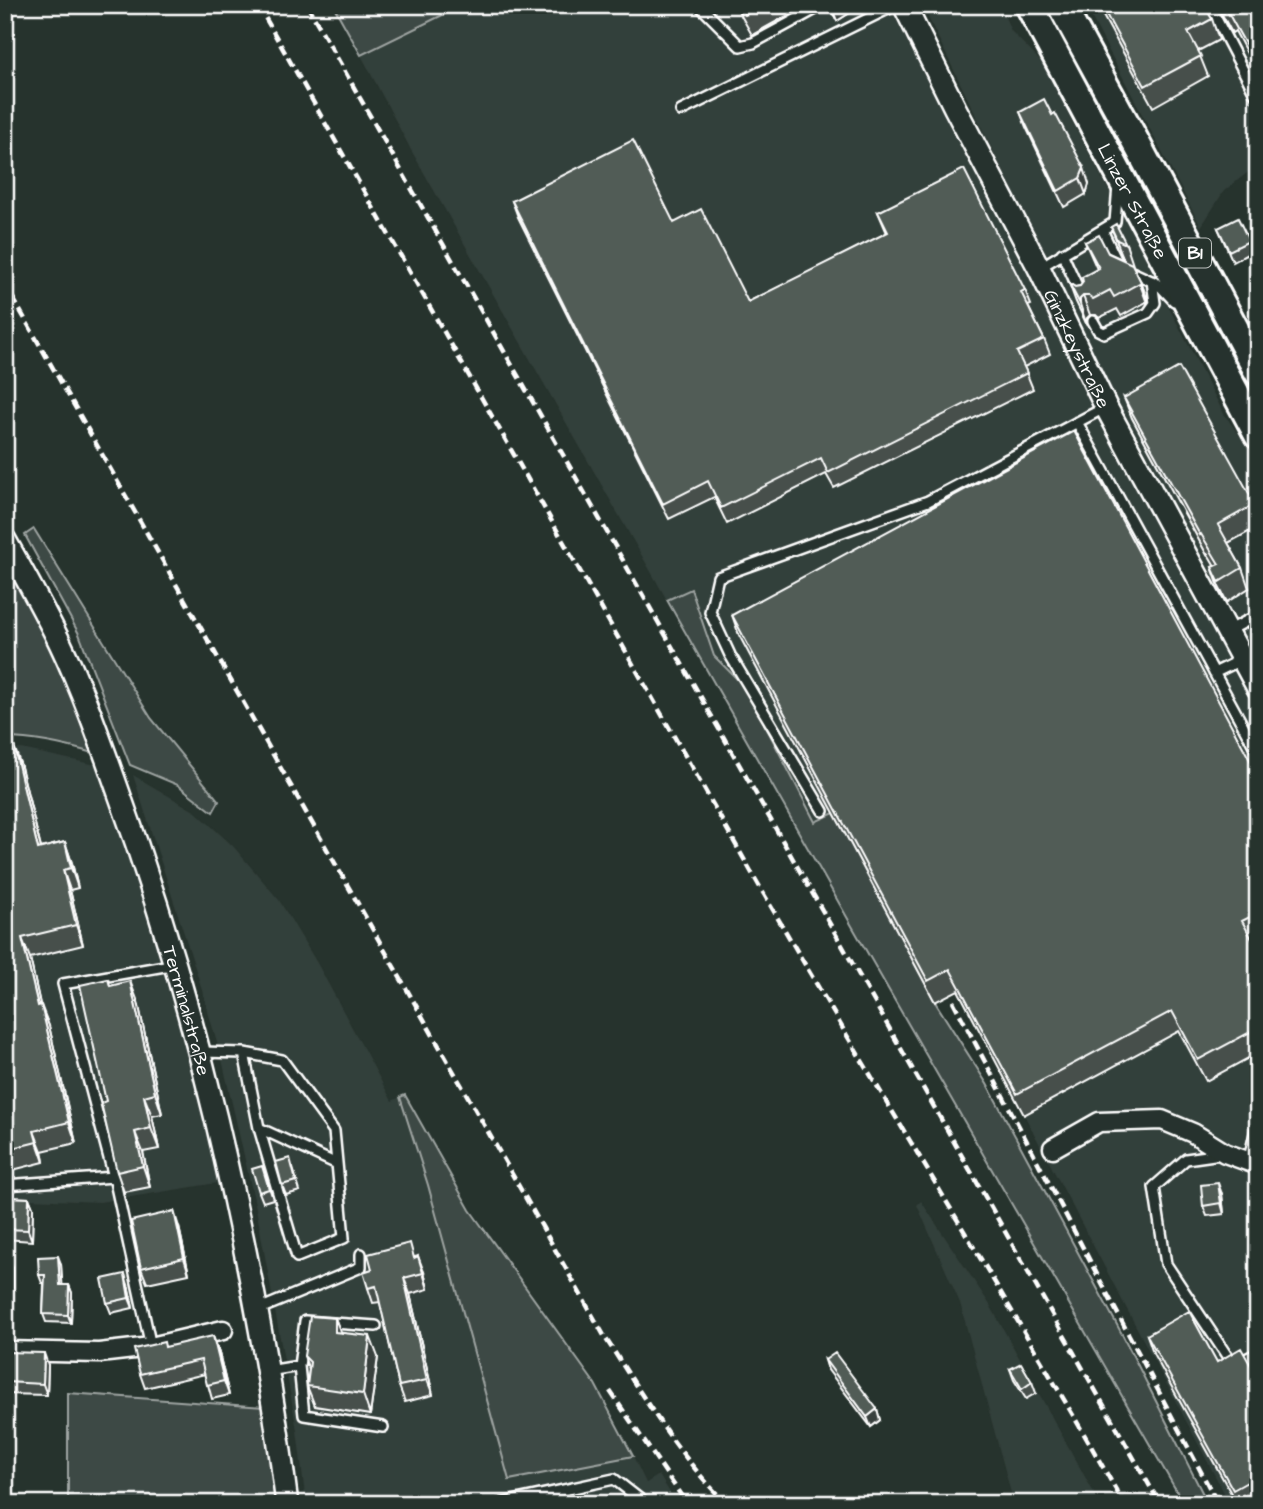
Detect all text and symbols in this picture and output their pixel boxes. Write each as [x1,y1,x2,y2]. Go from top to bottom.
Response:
street label: Linzer Straße [1090,139,1174,264]
road number: B1 [1179,239,1211,268]
street label: Ginzkeystraße [1036,285,1117,413]
street label: Terminalstraße [155,943,217,1079]

